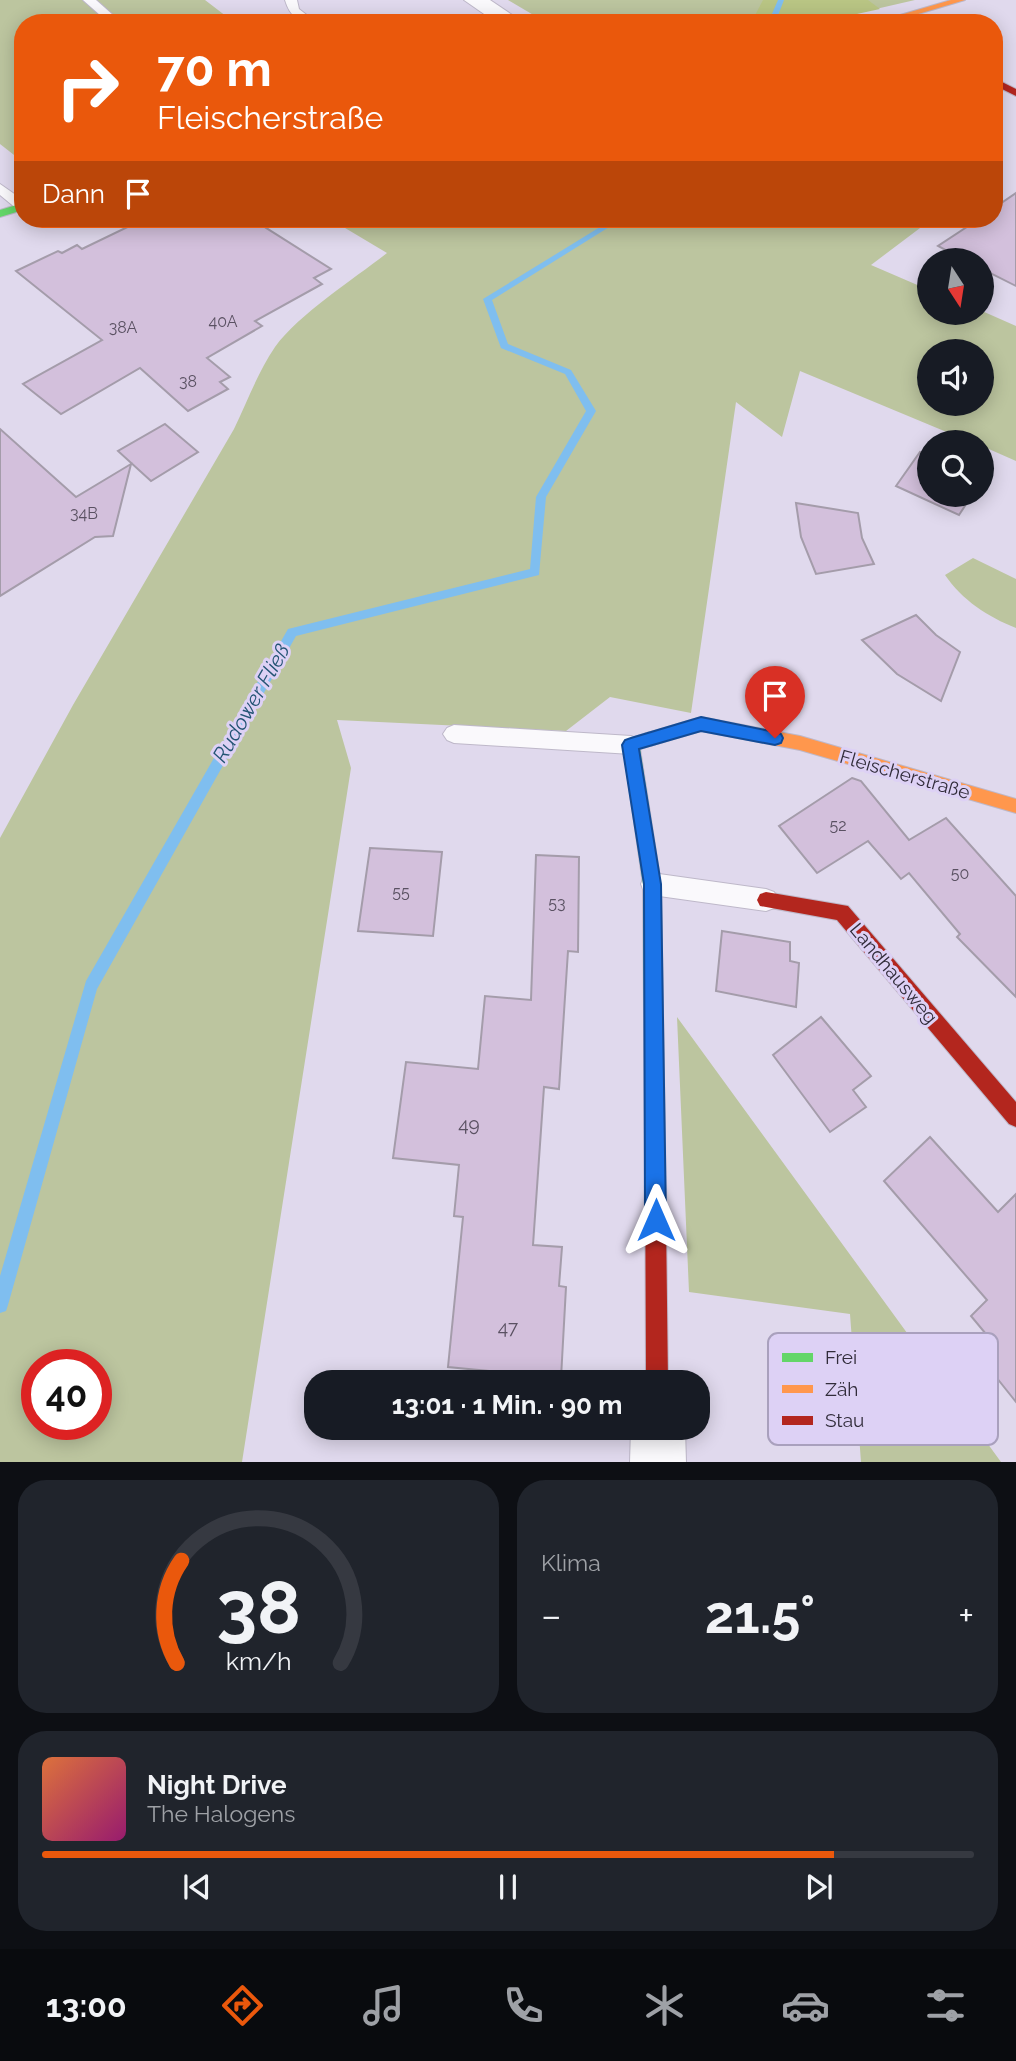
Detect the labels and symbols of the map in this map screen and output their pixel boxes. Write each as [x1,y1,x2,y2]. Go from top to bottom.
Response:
north arrow [917,248,994,326]
house number: 40A [208,312,238,331]
house number: 38A [109,318,138,337]
house number: 38 [179,372,197,391]
house number: 34B [70,504,98,523]
water label: Rudower Fließ [207,639,295,767]
pin [745,666,805,738]
street label: Fleischerstraße [837,745,973,803]
house number: 52 [829,816,847,835]
house number: 50 [951,864,969,883]
house number: 55 [392,883,410,902]
house number: 53 [548,894,566,913]
street label: Landhausweg [846,918,942,1028]
house number: 49 [458,1113,480,1135]
position arrow [619,1183,693,1257]
house number: 47 [498,1316,518,1338]
legend [768,1333,998,1445]
text: Frei [825,1346,857,1368]
speed limit sign: 40 [21,1349,112,1440]
text: Zäh [825,1378,858,1400]
text: Stau [825,1409,864,1431]

